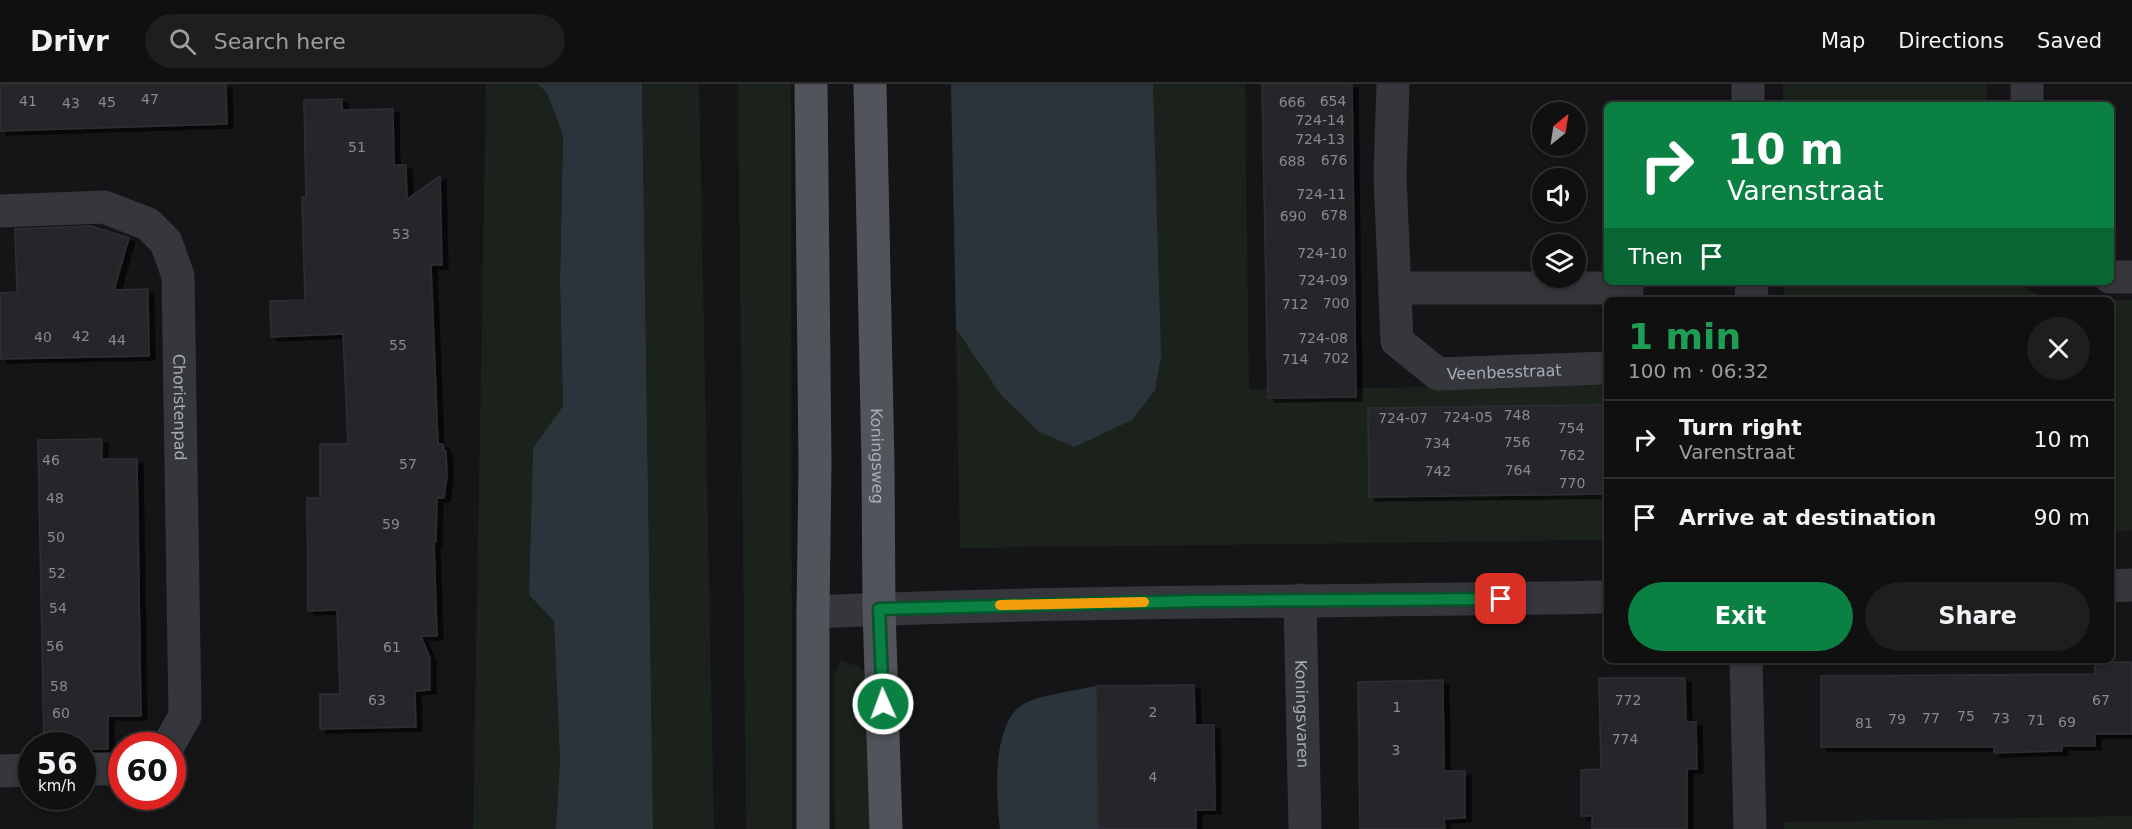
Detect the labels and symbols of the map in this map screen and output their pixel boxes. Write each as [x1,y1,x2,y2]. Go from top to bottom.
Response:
house number: 47 [141,91,159,107]
house number: 41 [19,93,37,109]
house number: 654 [1320,93,1346,109]
house number: 45 [98,94,116,110]
house number: 666 [1279,94,1305,110]
house number: 43 [62,95,80,111]
north arrow [1532,102,1586,156]
house number: 724-14 [1295,112,1345,128]
house number: 724-13 [1295,131,1345,147]
house number: 51 [348,139,366,155]
house number: 676 [1321,152,1347,168]
house number: 688 [1279,153,1305,169]
house number: 724-11 [1296,186,1346,202]
house number: 678 [1321,207,1347,223]
house number: 690 [1280,208,1306,224]
house number: 53 [392,226,410,242]
house number: 724-10 [1297,245,1347,261]
house number: 724-09 [1298,272,1348,288]
house number: 700 [1323,295,1349,311]
house number: 712 [1282,296,1308,312]
house number: 42 [72,328,90,344]
house number: 40 [34,329,52,345]
house number: 724-08 [1298,330,1348,346]
house number: 44 [108,332,126,348]
house number: 55 [389,337,407,353]
house number: 702 [1323,350,1349,366]
house number: 714 [1282,351,1308,367]
street label: Choristenpad [170,354,190,461]
street label: Veenbesstraat [1446,360,1562,383]
house number: 748 [1504,407,1530,423]
street label: Koningsweg [867,408,888,504]
house number: 724-05 [1443,409,1493,425]
house number: 724-07 [1378,410,1428,426]
house number: 754 [1558,420,1584,436]
house number: 756 [1504,434,1530,450]
house number: 734 [1424,435,1450,451]
house number: 762 [1559,447,1585,463]
house number: 46 [42,452,60,468]
house number: 57 [399,456,417,472]
house number: 764 [1505,462,1531,478]
house number: 742 [1425,463,1451,479]
house number: 770 [1559,475,1585,491]
house number: 48 [46,490,64,506]
house number: 59 [382,516,400,532]
house number: 50 [47,529,65,545]
house number: 52 [48,565,66,581]
pin [1475,573,1526,624]
house number: 54 [49,600,67,616]
house number: 56 [46,638,64,654]
house number: 61 [383,639,401,655]
street label: Koningsvaren [1292,660,1313,768]
position arrow [851,672,915,736]
house number: 58 [50,678,68,694]
house number: 63 [368,692,386,708]
house number: 772 [1615,692,1641,708]
house number: 67 [2092,692,2110,708]
house number: 1 [1393,699,1401,715]
house number: 2 [1149,704,1157,720]
house number: 60 [52,705,70,721]
house number: 75 [1957,708,1975,724]
house number: 77 [1922,710,1940,726]
house number: 73 [1992,710,2010,726]
house number: 79 [1888,711,1906,727]
house number: 71 [2027,712,2045,728]
house number: 69 [2058,714,2076,730]
house number: 81 [1855,715,1873,731]
house number: 774 [1612,731,1638,747]
speed limit sign: 60 [108,732,186,810]
house number: 3 [1392,742,1400,758]
house number: 4 [1149,769,1158,785]

